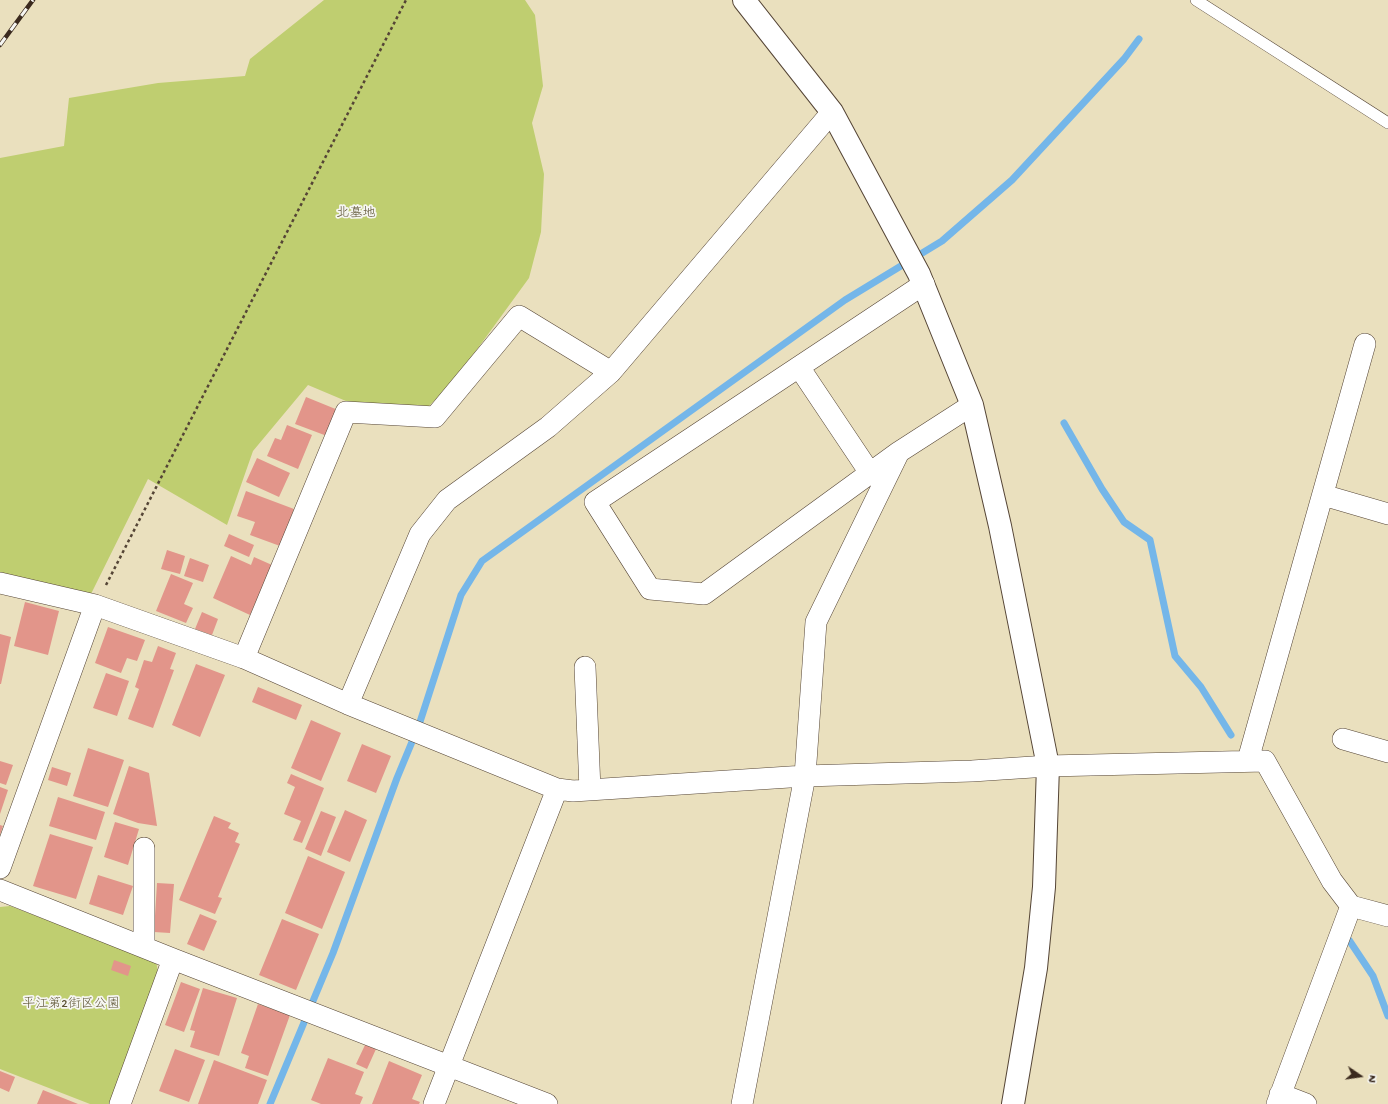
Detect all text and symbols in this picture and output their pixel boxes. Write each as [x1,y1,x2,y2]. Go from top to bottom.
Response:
park label: 北墓地 [337,206,375,222]
park label: 平江第2街区公園 [22,997,120,1013]
north arrow [1340,1056,1380,1096]
text: N [1365,1074,1378,1084]

